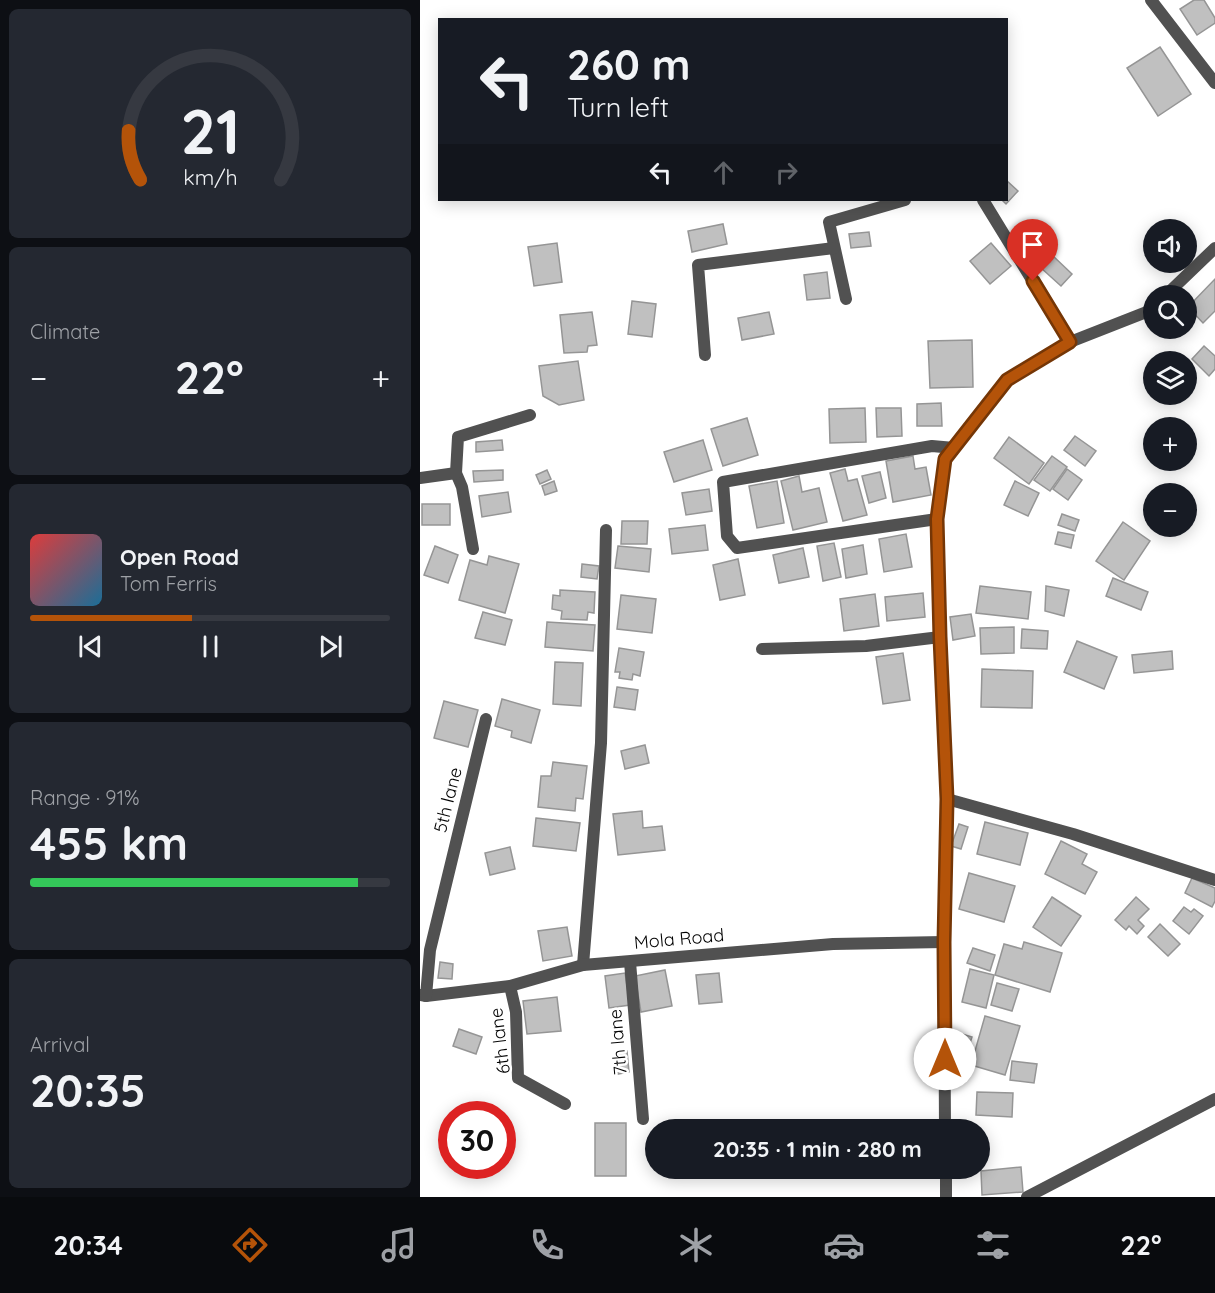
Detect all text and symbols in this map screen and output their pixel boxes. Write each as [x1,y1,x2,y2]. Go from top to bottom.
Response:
text: 260 m [567,38,690,91]
icon: left [468,42,546,120]
text: Turn left [567,90,669,124]
text: 21 [180,92,240,170]
icon: left [644,156,677,189]
icon: ahead [707,156,740,189]
icon: right [770,156,803,189]
text: km/h [183,165,237,191]
pin [1007,219,1058,281]
map controls [1143,219,1197,537]
button: sound [1143,219,1197,273]
icon: arrive [1016,228,1049,261]
button: search [1143,285,1197,339]
text: Climate [30,319,100,344]
text: 22° [175,349,244,405]
button: layers [1143,351,1197,405]
text: − [30,357,47,398]
text: + [371,357,390,398]
button: + [1143,417,1197,471]
button: − [1143,483,1197,537]
text: Open Road [120,543,239,571]
text: Tom Ferris [120,571,217,596]
icon: previous [74,630,107,663]
icon: pause [194,630,227,663]
icon: next [314,630,347,663]
street label: 5th lane [428,765,467,835]
text: Range · 91% [30,785,140,810]
text: 455 km [30,815,188,871]
street label: Mola Road [633,923,725,954]
street label: 6th lane [484,1007,515,1075]
street label: 7th lane [603,1008,632,1076]
position arrow [913,1027,977,1091]
text: Arrival [30,1032,90,1057]
text: 20:35 [30,1062,146,1118]
speed limit sign: 30 [438,1101,516,1179]
text: 20:35 · 1 min · 280 m [713,1135,922,1163]
icon: directions [229,1224,271,1266]
icon: music [378,1224,420,1266]
icon: phone [526,1224,568,1266]
icon: climate [675,1224,717,1266]
icon: car [823,1224,865,1266]
icon: filters [972,1224,1014,1266]
text: 20:34 [53,1228,123,1262]
text: 22° [1120,1228,1162,1262]

